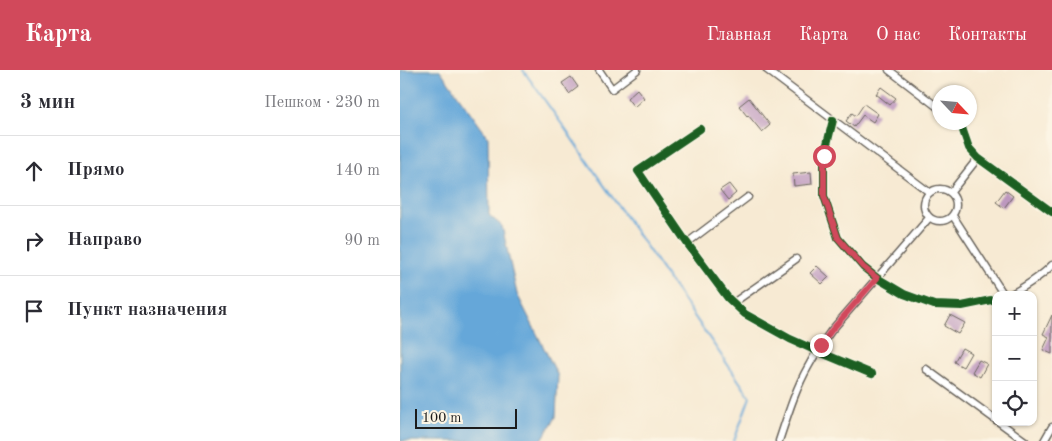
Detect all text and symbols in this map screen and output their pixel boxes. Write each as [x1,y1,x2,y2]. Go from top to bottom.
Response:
text: Карта [25,23,92,47]
text: Главная [707,26,771,44]
text: Карта [799,26,848,44]
text: О нас [876,26,920,44]
text: Контакты [948,26,1027,44]
north arrow [932,85,977,130]
text: 3 мин [20,92,75,113]
text: Пешком · 230 m [264,95,380,111]
route start [813,145,836,168]
icon: ahead [20,157,48,185]
text: Прямо [67,161,125,180]
text: 140 m [335,163,380,179]
icon: right [20,227,48,255]
text: Направо [67,231,142,250]
text: 90 m [344,233,380,249]
map controls [992,291,1037,426]
button: + [992,291,1037,336]
icon: arrive [20,297,48,325]
text: Пункт назначения [67,301,227,320]
route end [810,334,833,357]
button: − [992,336,1037,381]
button: locate [992,381,1037,426]
scale bar [415,406,518,429]
text: 100 m [422,411,461,425]

